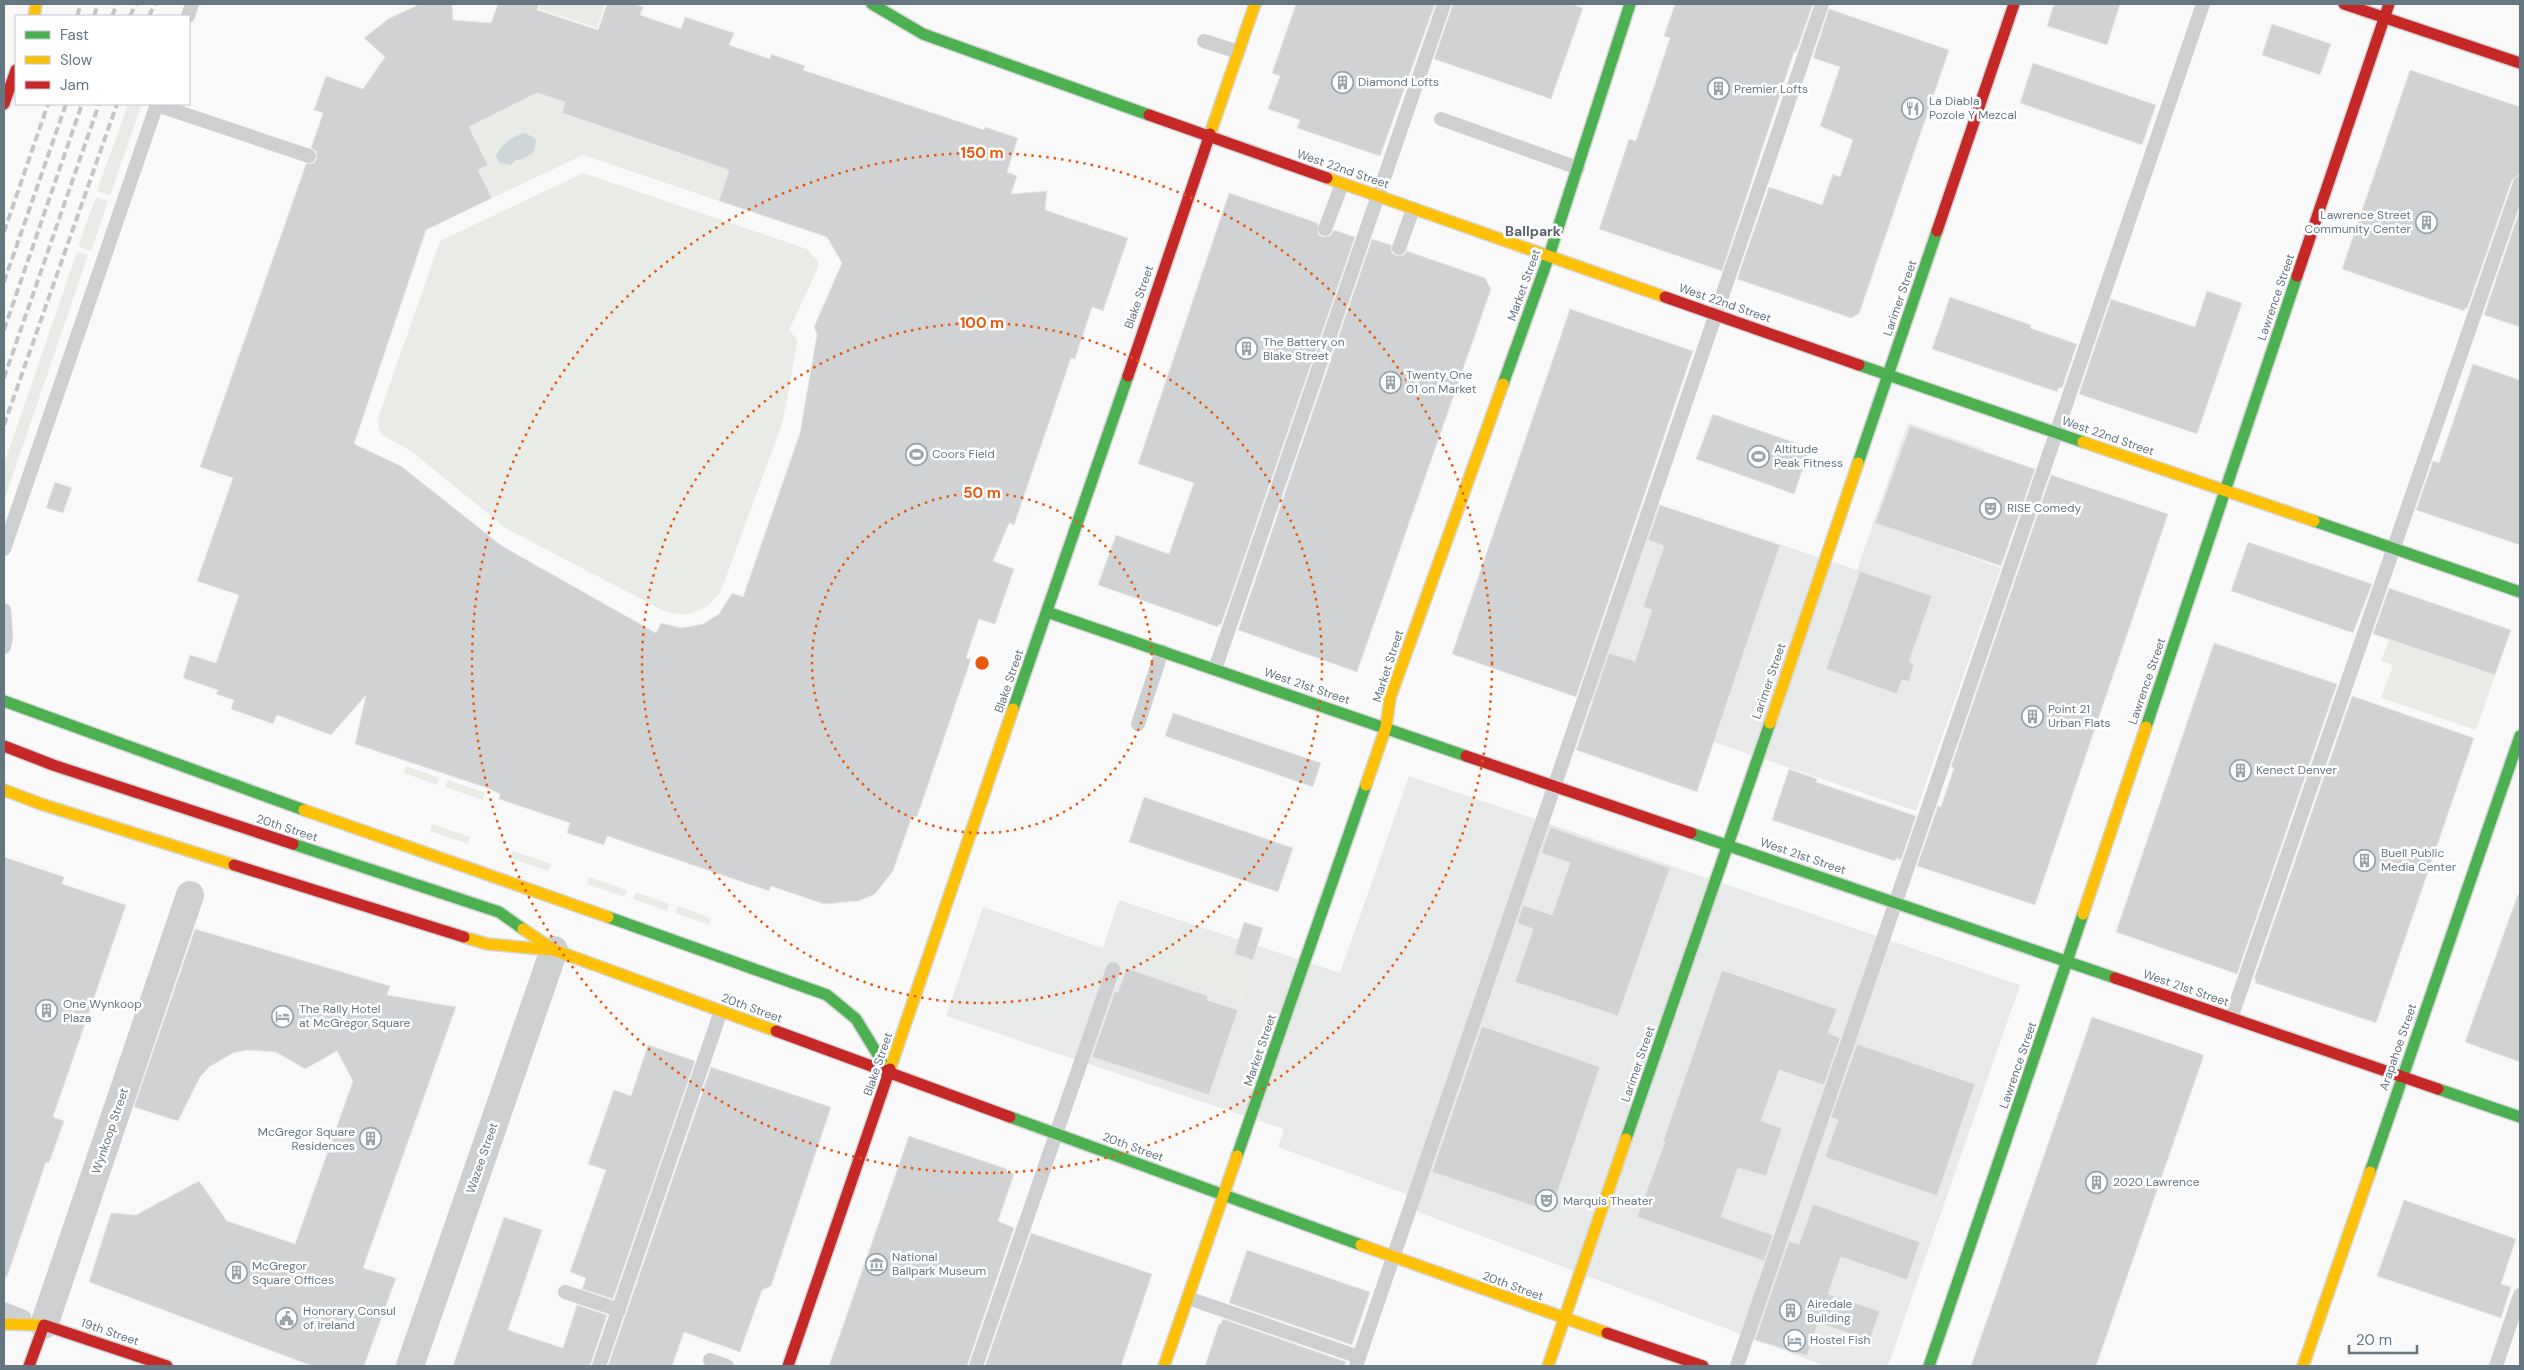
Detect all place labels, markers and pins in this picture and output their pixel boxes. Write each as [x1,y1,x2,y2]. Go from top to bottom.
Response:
building icon: Diamond Lofts [1330,70,1354,94]
place label: Diamond Lofts [1358,74,1439,90]
building icon: Premier Lofts [1706,77,1730,101]
place label: Premier Lofts [1734,81,1808,97]
place label: La Diabla Pozole Y Mezcal [1929,93,2017,123]
restaurant icon: La Diabla Pozole Y Mezcal [1901,96,1925,120]
place label: Lawrence Street Community Center [2305,207,2412,237]
building icon: Lawrence Street Community Center [2415,210,2439,234]
place label: The Battery on Blake Street [1263,334,1345,364]
building icon: The Battery on Blake Street [1235,337,1259,361]
place label: Twenty One 01 on Market [1406,367,1477,397]
building icon: Twenty One 01 on Market [1378,370,1402,394]
place label: Altitude Peak Fitness [1774,441,1843,471]
sports icon: Coors Field [904,442,928,466]
sports icon: Altitude Peak Fitness [1746,444,1770,468]
place label: Coors Field [932,446,995,462]
theatre icon: RISE Comedy [1979,496,2003,520]
place label: RISE Comedy [2007,500,2082,516]
centre of rings [973,654,991,672]
place label: Point 21 Urban Flats [2048,701,2111,731]
building icon: Point 21 Urban Flats [2020,704,2044,728]
building icon: Kenect Denver [2228,758,2252,782]
place label: Kenect Denver [2256,762,2337,778]
place label: Buell Public Media Center [2381,845,2457,875]
building icon: Buell Public Media Center [2353,848,2377,872]
place label: One Wynkoop Plaza [63,996,142,1026]
building icon: One Wynkoop Plaza [35,999,59,1023]
place label: The Rally Hotel at McGregor Square [299,1001,411,1031]
hotel icon: The Rally Hotel at McGregor Square [271,1004,295,1028]
place label: McGregor Square Residences [258,1124,355,1154]
building icon: McGregor Square Residences [359,1127,383,1151]
building icon: 2020 Lawrence [2085,1170,2109,1194]
place label: 2020 Lawrence [2113,1174,2200,1190]
theatre icon: Marquis Theater [1535,1189,1559,1213]
place label: Marquis Theater [1563,1193,1653,1209]
place label: National Ballpark Museum [892,1249,986,1279]
museum icon: National Ballpark Museum [864,1252,888,1276]
place label: McGregor Square Offices [252,1258,334,1288]
building icon: McGregor Square Offices [224,1261,248,1285]
place label: Airedale Building [1807,1296,1853,1326]
building icon: Airedale Building [1779,1299,1803,1323]
place label: Honorary Consul of Ireland [303,1303,396,1333]
public building icon: Honorary Consul of Ireland [275,1306,299,1330]
hotel icon: Hostel Fish [1782,1328,1806,1352]
place label: Hostel Fish [1810,1332,1871,1348]

